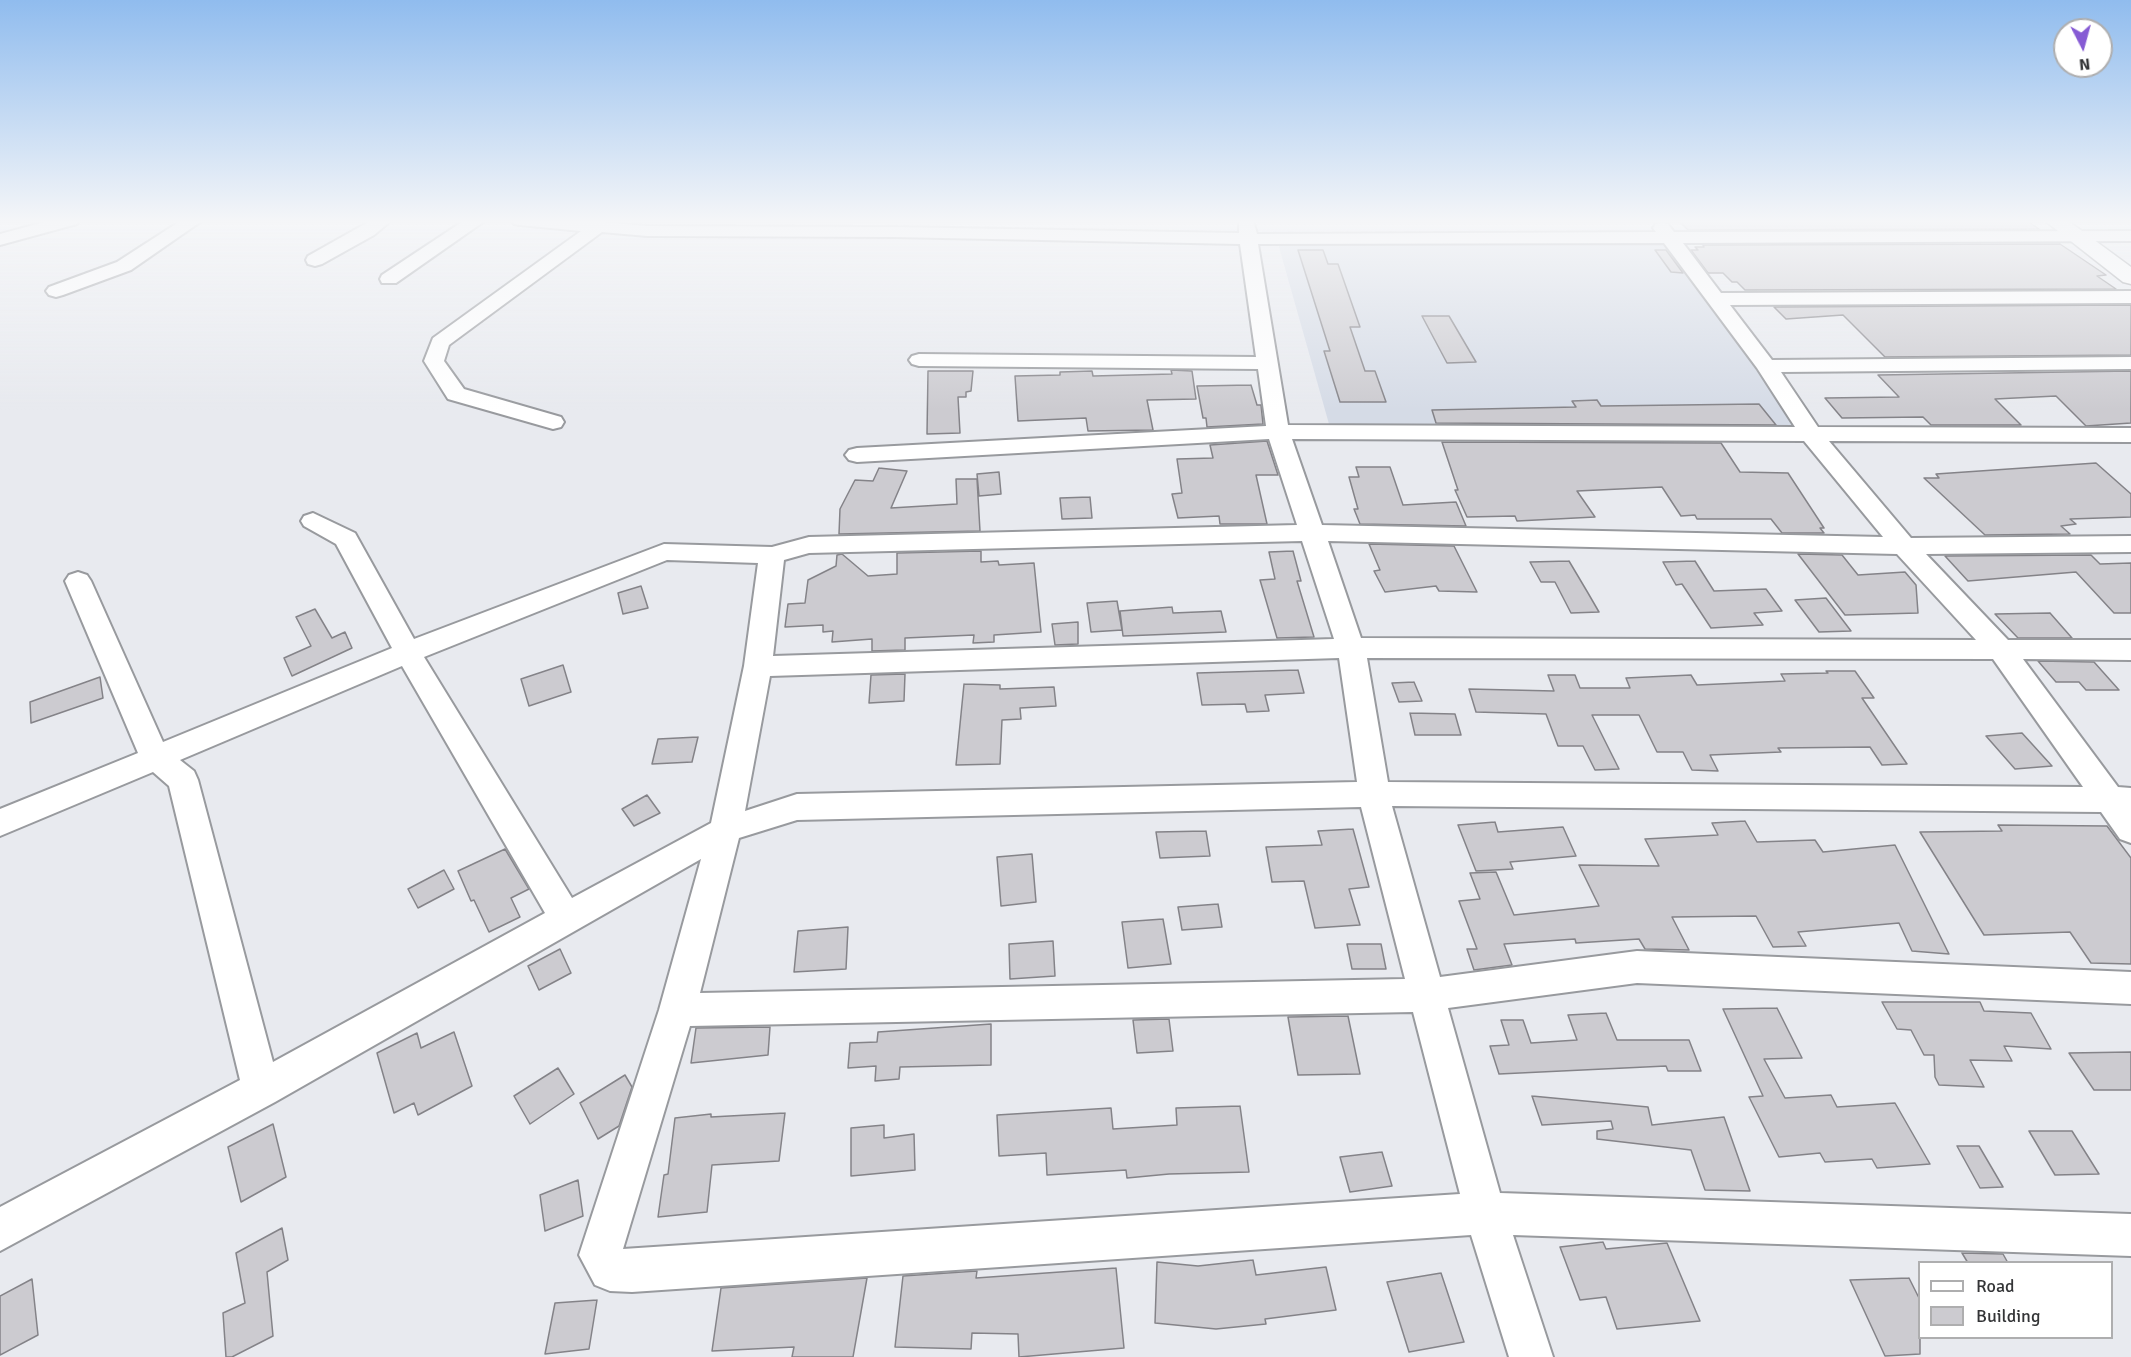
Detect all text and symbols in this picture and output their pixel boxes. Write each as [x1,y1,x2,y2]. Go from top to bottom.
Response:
north arrow [2053,18,2113,78]
text: N [2078,53,2091,74]
legend [1918,1261,2113,1339]
text: Road [1976,1275,2015,1297]
text: Building [1976,1305,2040,1327]

